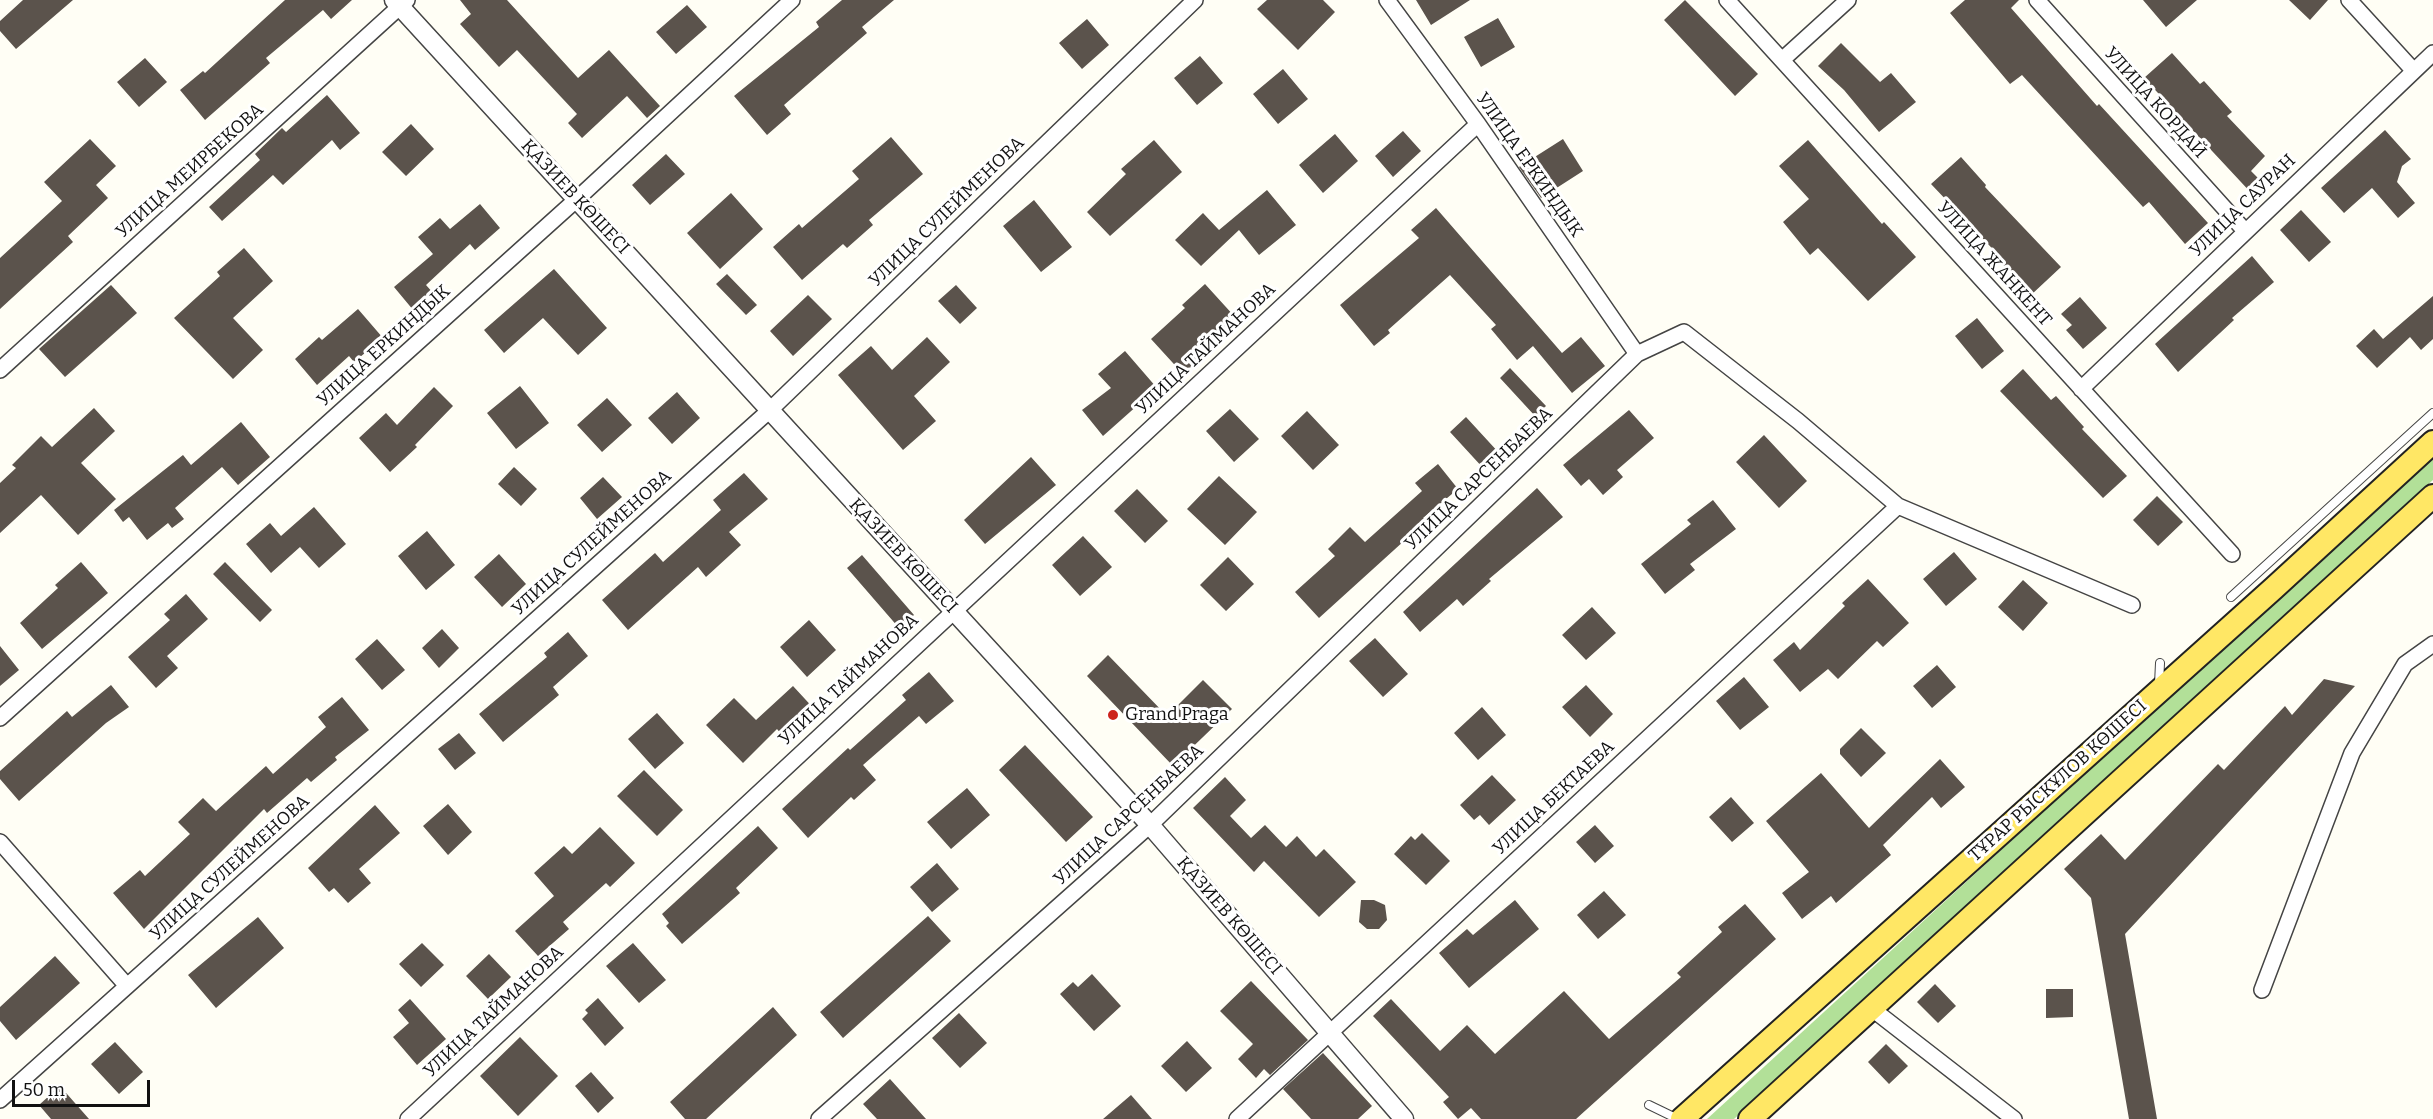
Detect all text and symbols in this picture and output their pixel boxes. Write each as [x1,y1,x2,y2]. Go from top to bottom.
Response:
street label: УЛИЦА КОРДАЙ [2099,43,2211,163]
street label: УЛИЦА ЕРКИНДЫК [1471,89,1587,241]
street label: УЛИЦА МЕИРБЕКОВА [112,99,268,243]
street label: УЛИЦА СУЛЕЙМЕНОВА [865,132,1029,292]
street label: ҚАЗИЕВ КӨШЕСІ [516,135,634,259]
street label: УЛИЦА САУРАН [2186,150,2300,262]
street label: УЛИЦА ЖАНКЕНТ [1932,197,2056,331]
street label: УЛИЦА ТАЙМАНОВА [1132,279,1280,419]
street label: УЛИЦА ЕРКИНДЫК [313,281,455,411]
street label: УЛИЦА САРСЕНБАЕВА [1401,403,1557,555]
street label: УЛИЦА СУЛЕЙМЕНОВА [508,466,676,620]
street label: ҚАЗИЕВ КӨШЕСІ [844,494,962,618]
street label: УЛИЦА ТАЙМАНОВА [775,610,923,750]
street label: ТҰРАР РЫСКҰЛОВ КӨШЕСІ [1965,695,2151,867]
place label: Grand Praga [1125,704,1229,726]
marker: Grand Praga [1106,708,1120,722]
street label: УЛИЦА БЕКТАЕВА [1489,736,1619,860]
street label: УЛИЦА САРСЕНБАЕВА [1050,740,1208,890]
street label: УЛИЦА СУЛЕЙМЕНОВА [146,791,314,945]
street label: ҚАЗИЕВ КӨШЕСІ [1172,853,1286,979]
street label: УЛИЦА ТАЙМАНОВА [420,942,568,1082]
scale bar [15,1068,153,1106]
text: 50 m [23,1079,65,1101]

